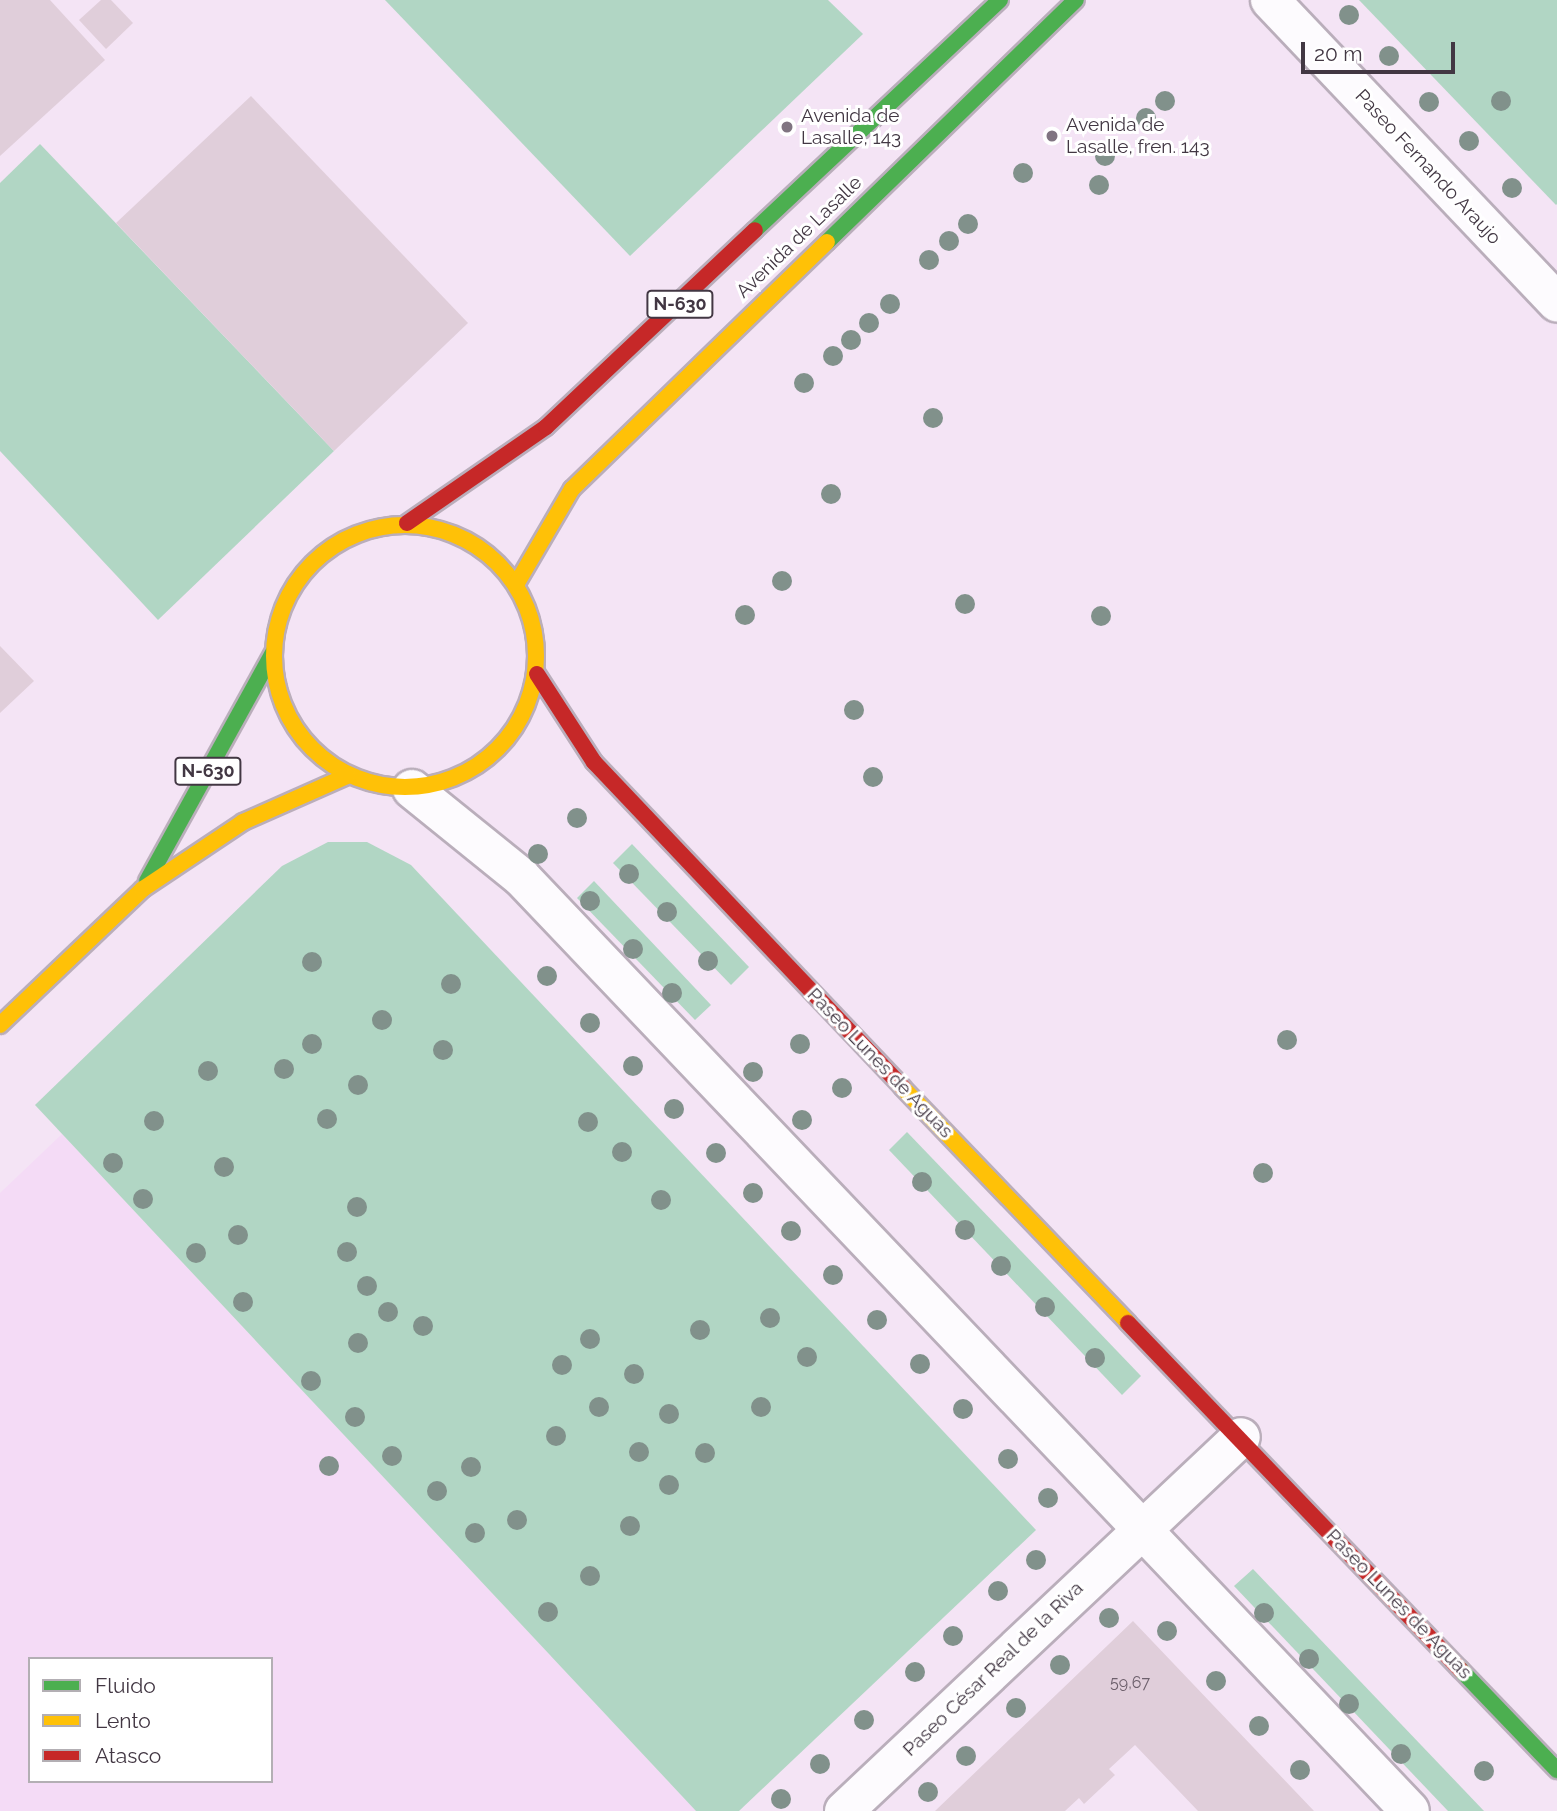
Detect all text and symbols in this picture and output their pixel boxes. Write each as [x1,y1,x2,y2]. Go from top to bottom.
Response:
scale bar [1305,28,1459,72]
text: 20 m [1314,41,1362,66]
street label: Paseo Fernando Araujo [1350,85,1506,249]
place label: Avenida de Lasalle, 143 [801,105,901,149]
place label: Avenida de Lasalle, fren. 143 [1066,114,1210,158]
marker: Avenida de Lasalle, 143 [779,119,795,135]
marker: Avenida de Lasalle, fren. 143 [1044,128,1060,144]
street label: Avenida de Lasalle [731,171,867,303]
road number: N-630 [645,290,715,318]
road number: N-630 [173,756,243,786]
street label: Paseo Lunes de Aguas [802,983,958,1143]
street label: Paseo Lunes de Aguas [1321,1524,1477,1684]
street label: Paseo César Real de la Riva [898,1577,1088,1761]
legend [28,1657,273,1783]
text: Fluido [95,1673,156,1698]
house number: 59,67 [1110,1673,1150,1693]
text: Lento [95,1708,151,1733]
text: Atasco [95,1743,161,1768]

